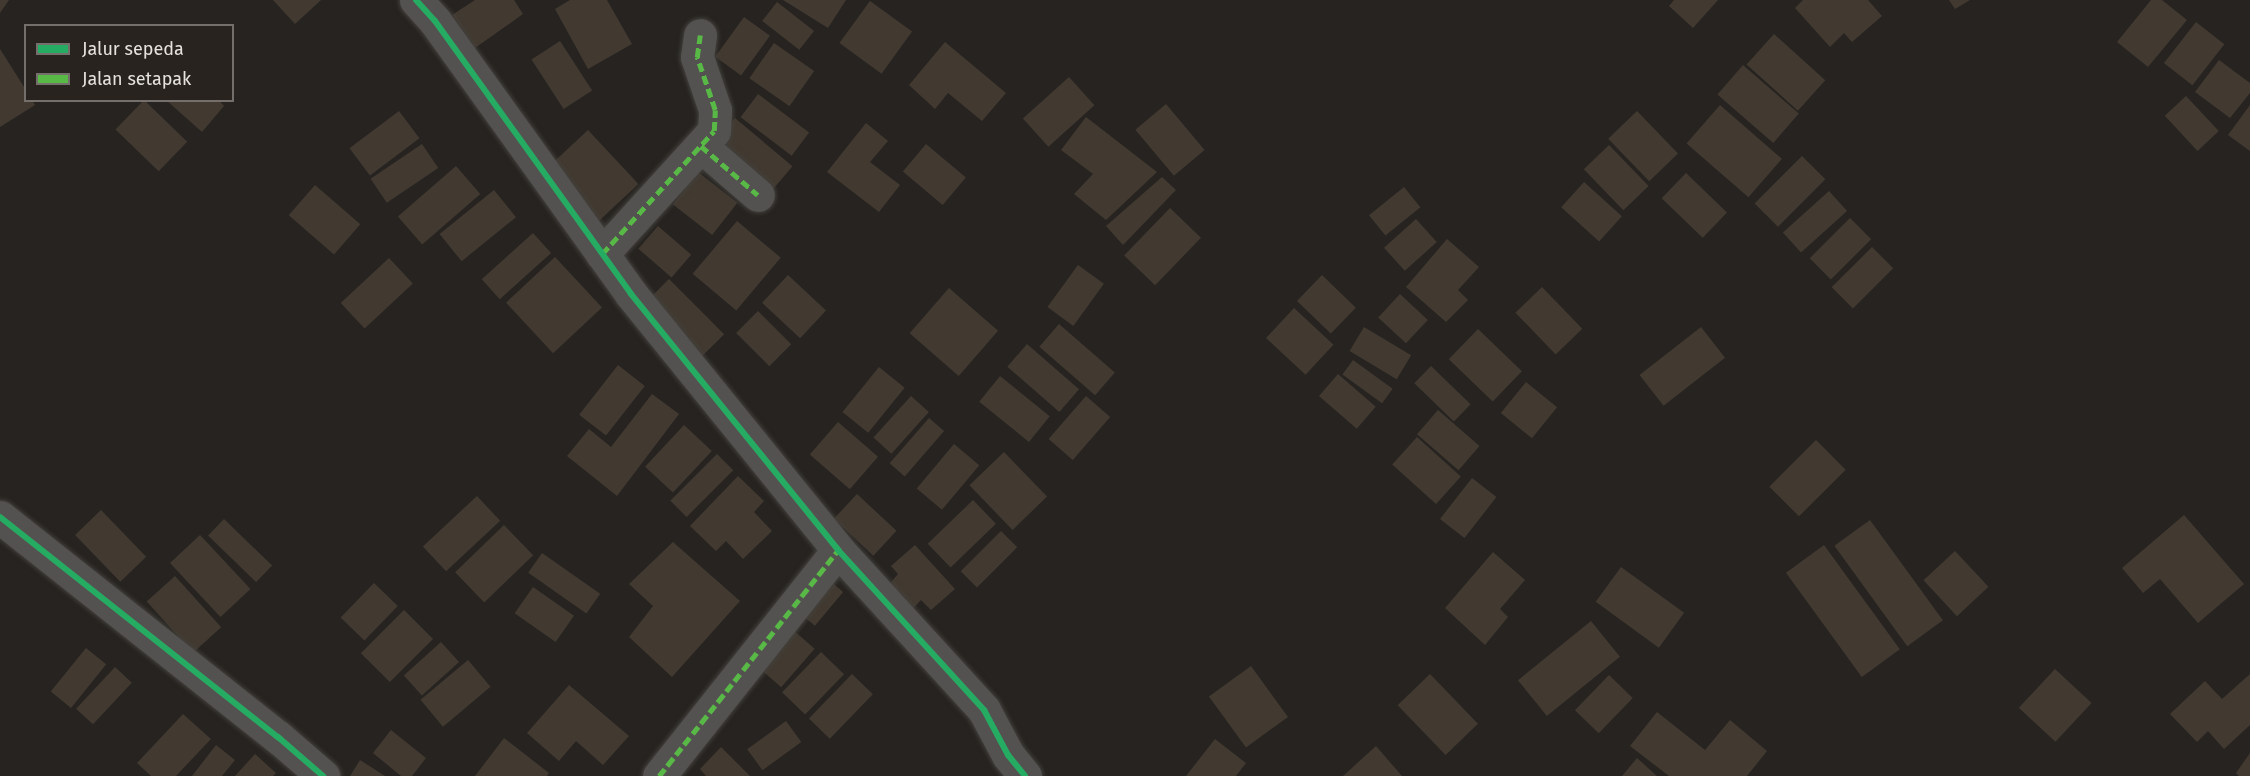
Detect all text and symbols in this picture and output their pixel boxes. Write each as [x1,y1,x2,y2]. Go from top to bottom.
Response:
legend [24,24,234,102]
text: Jalur sepeda [82,38,184,60]
text: Jalan setapak [82,68,191,90]

